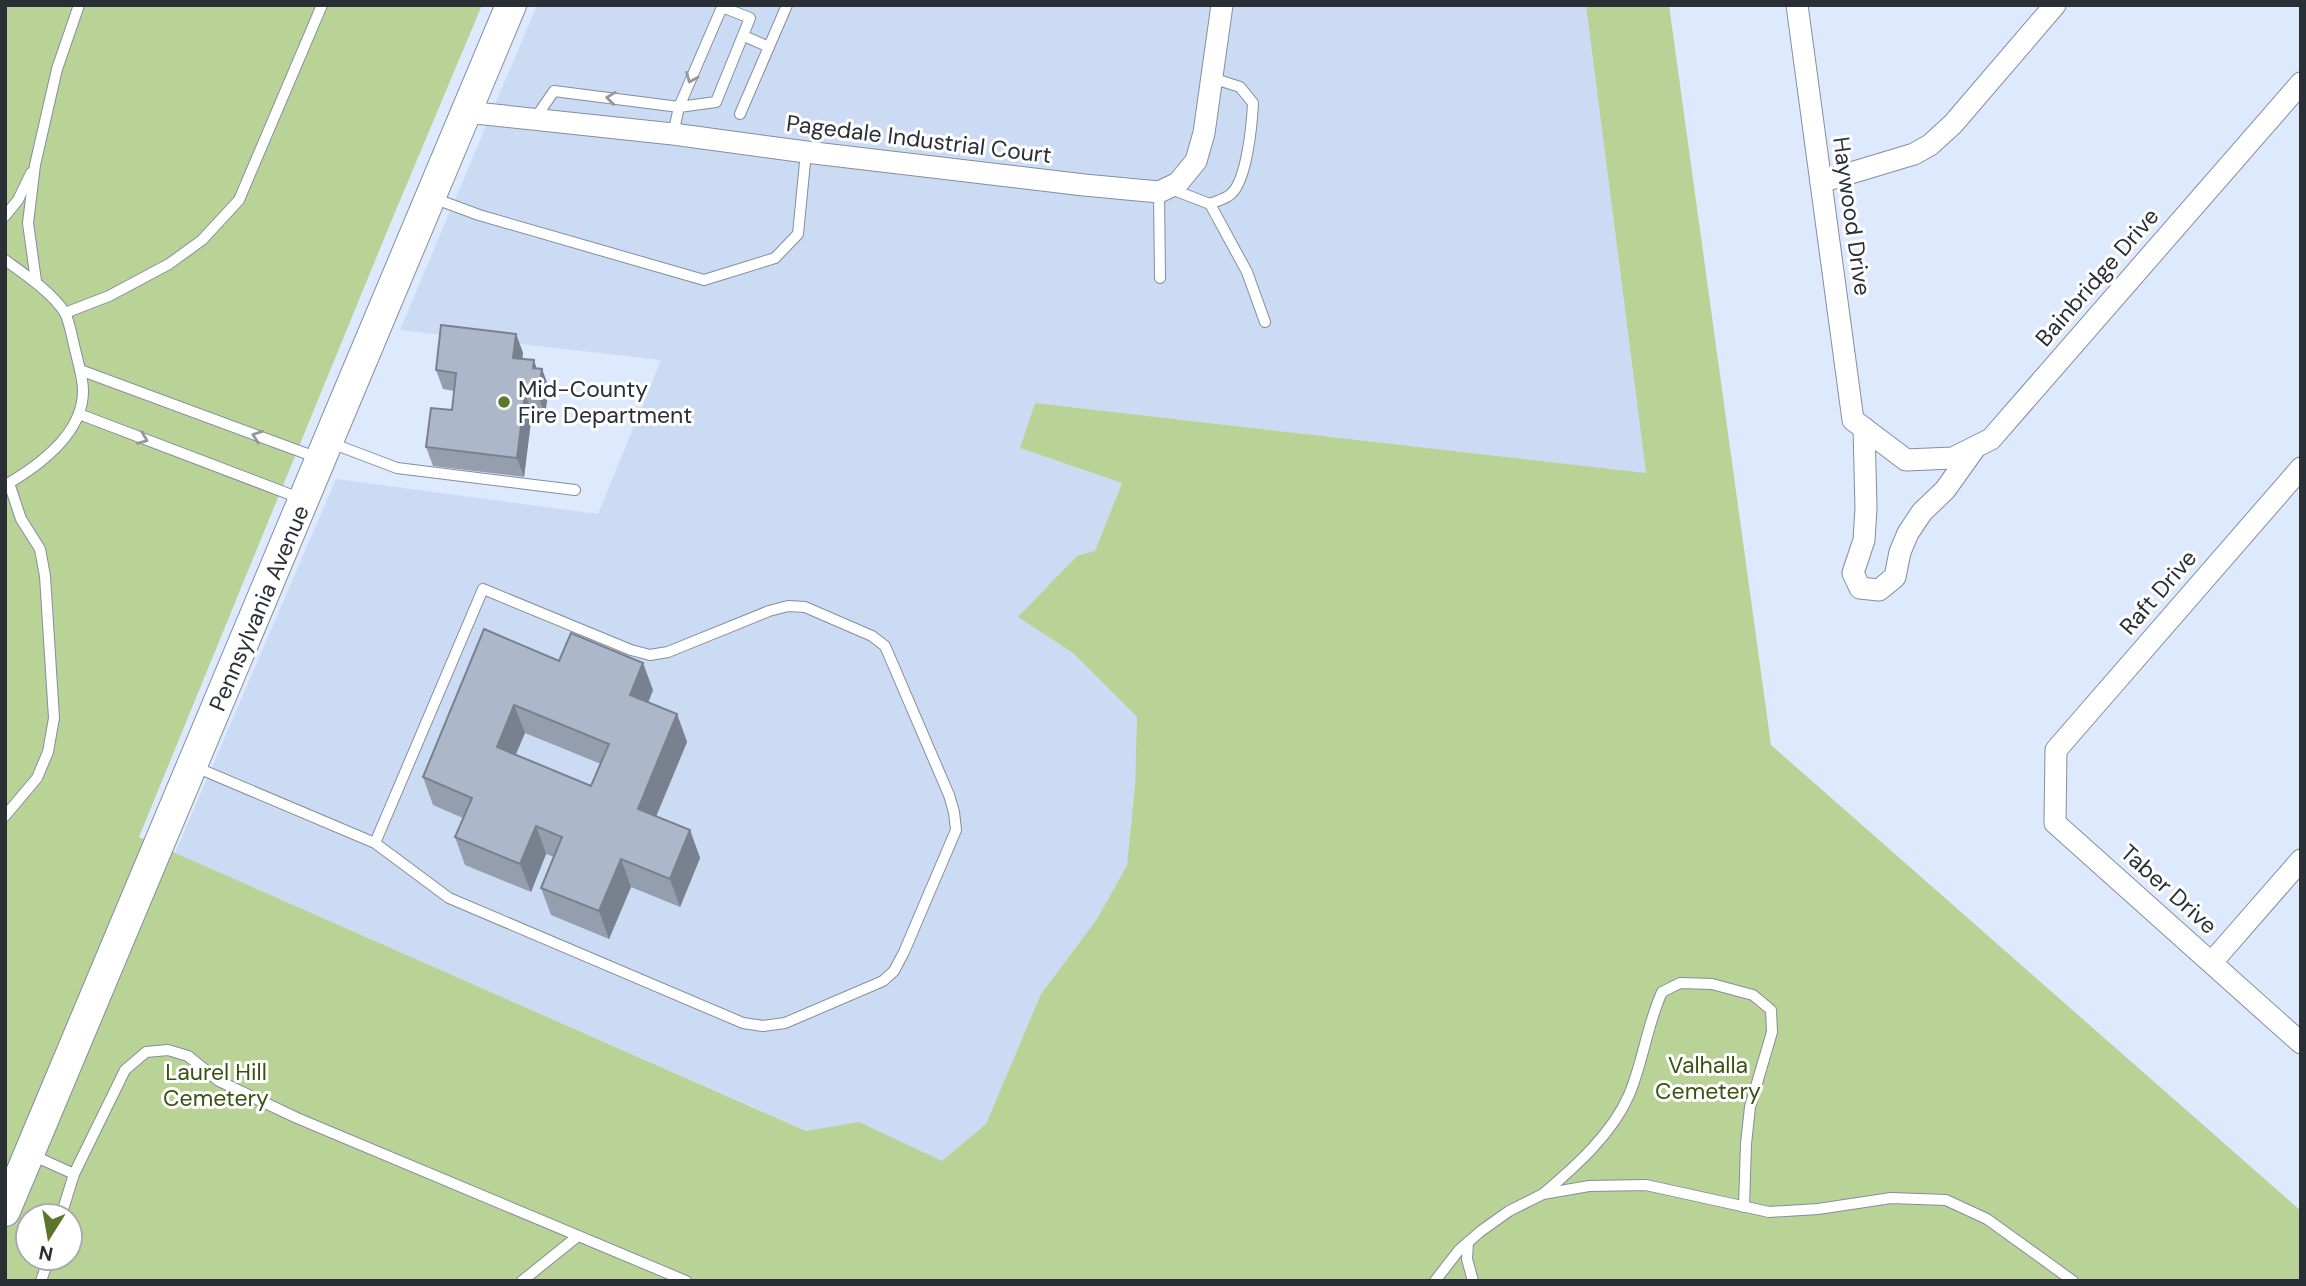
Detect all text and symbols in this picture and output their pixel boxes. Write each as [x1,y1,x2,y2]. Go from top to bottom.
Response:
one-way arrow [685,71,699,84]
one-way arrow [605,91,617,106]
street label: Pagedale Industrial Court [785,108,1053,170]
street label: Haywood Drive [1826,135,1878,297]
street label: Bainbridge Drive [2029,202,2165,352]
place label: Mid-County Fire Department [518,374,692,430]
marker: Mid-County Fire Department [496,394,512,410]
one-way arrow [136,430,148,444]
one-way arrow [251,430,263,444]
street label: Pennsylvania Avenue [202,501,316,715]
street label: Raft Drive [2113,543,2203,641]
street label: Taber Drive [2114,838,2224,940]
park label: Valhalla Cemetery [1655,1050,1761,1106]
park label: Laurel Hill Cemetery [163,1057,269,1113]
north arrow [14,1202,84,1272]
text: N [37,1240,55,1267]

